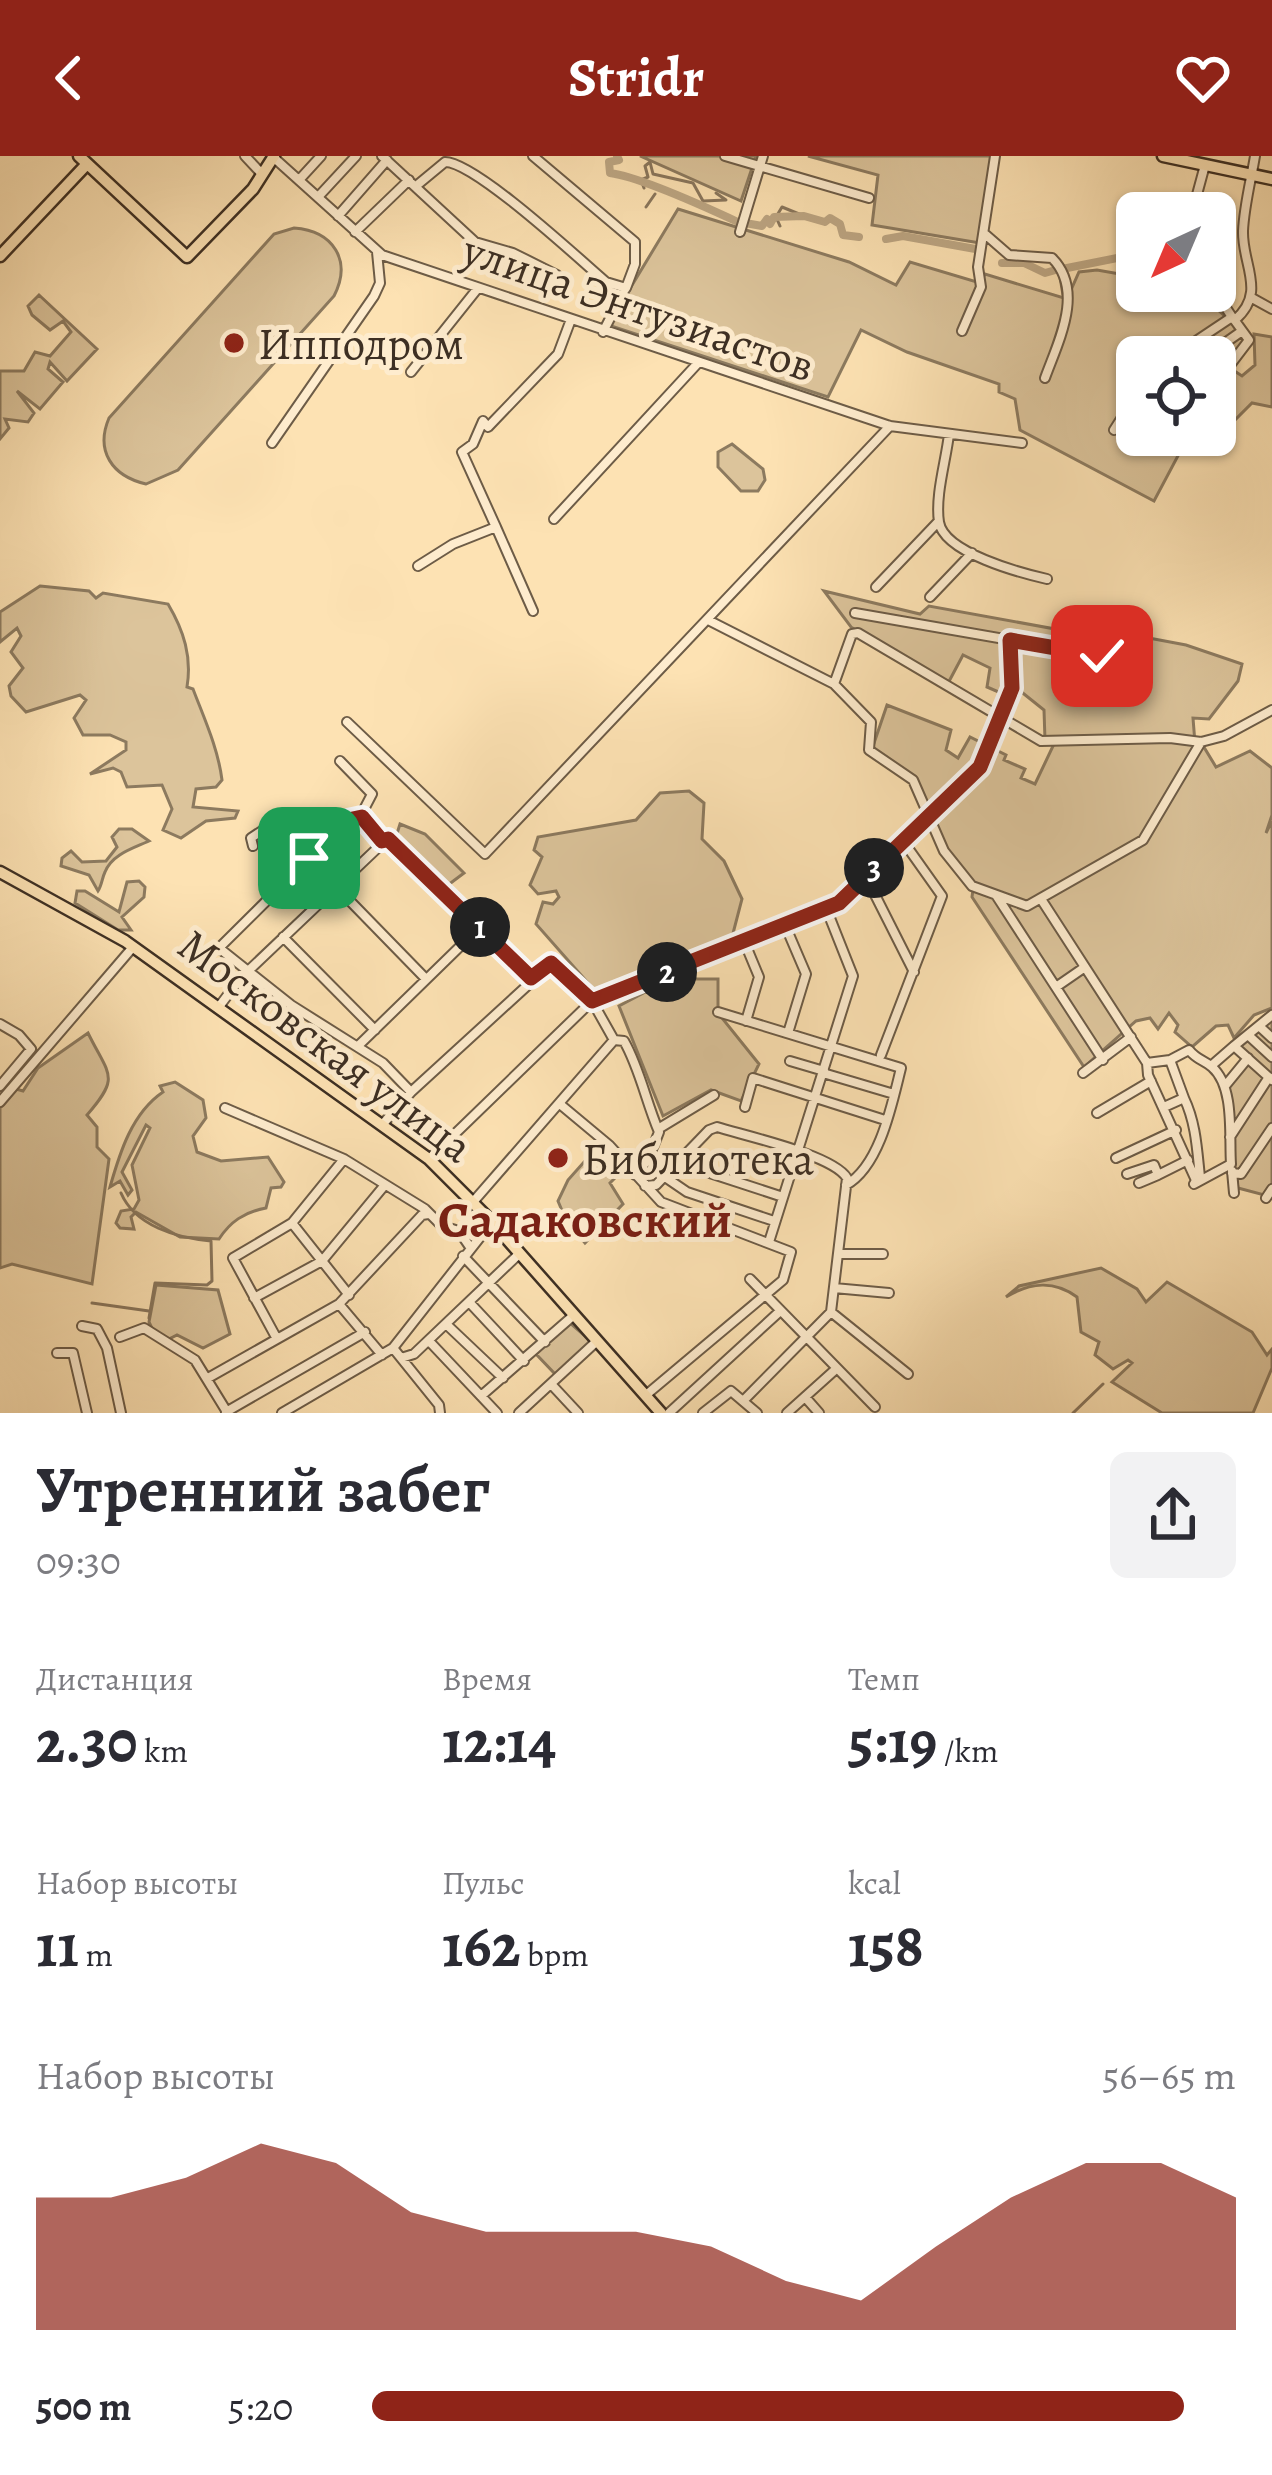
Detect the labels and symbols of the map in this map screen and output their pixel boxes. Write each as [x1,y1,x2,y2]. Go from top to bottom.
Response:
north arrow [1116,192,1236,312]
street label: улица Энтузиастов [454,218,823,397]
place label: Ипподром [258,313,464,375]
marker: Ипподром [221,330,247,356]
pin [1051,605,1153,707]
pin [258,807,360,909]
pin: 3 [844,838,904,898]
pin: 1 [450,897,510,957]
street label: Московская улица [165,914,486,1177]
pin: 2 [637,942,697,1002]
place label: Библиотека [582,1128,814,1190]
marker: Библиотека [545,1145,571,1171]
district label: Садаковский [438,1185,732,1255]

